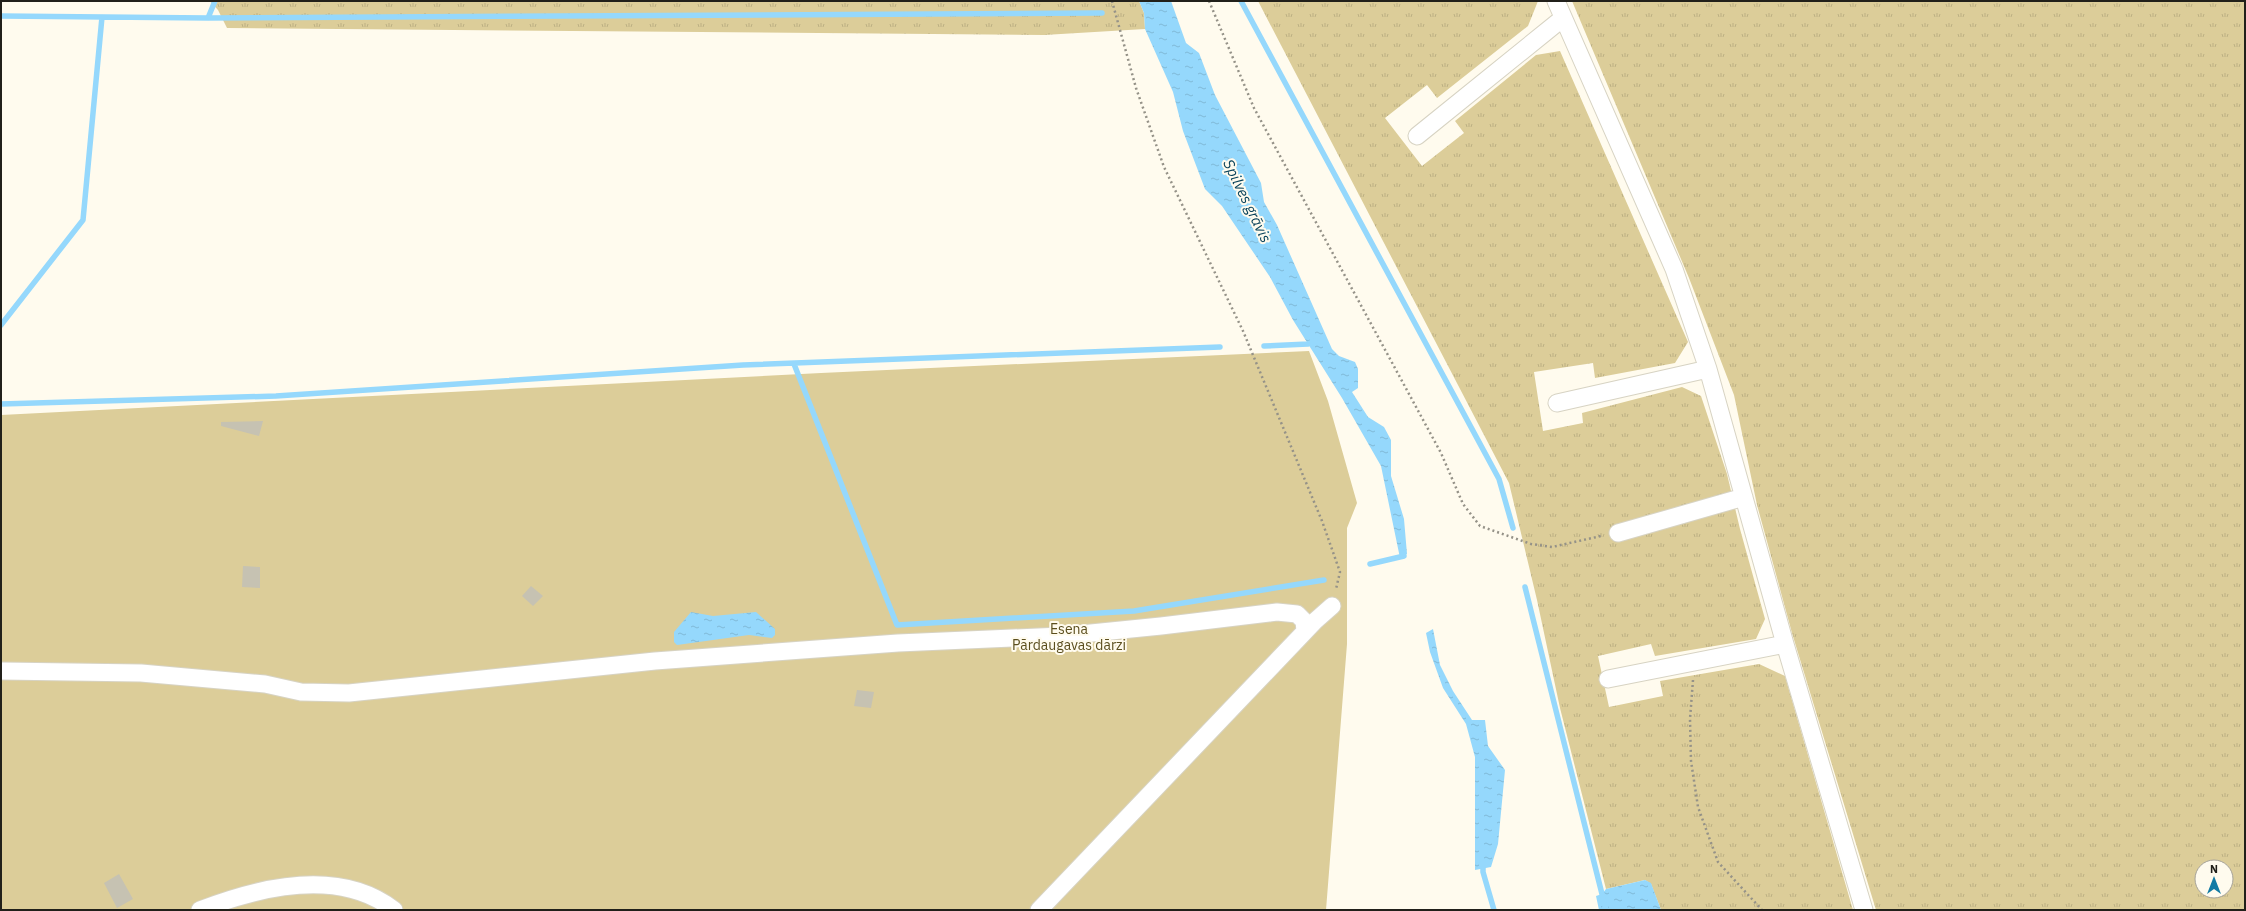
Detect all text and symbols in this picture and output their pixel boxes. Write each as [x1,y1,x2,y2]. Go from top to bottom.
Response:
water label: Spilves grāvis [1219,156,1276,246]
park label: Esena Pārdaugavas dārzi [1012,620,1126,654]
north arrow [2194,859,2234,899]
text: N [2210,862,2218,876]

